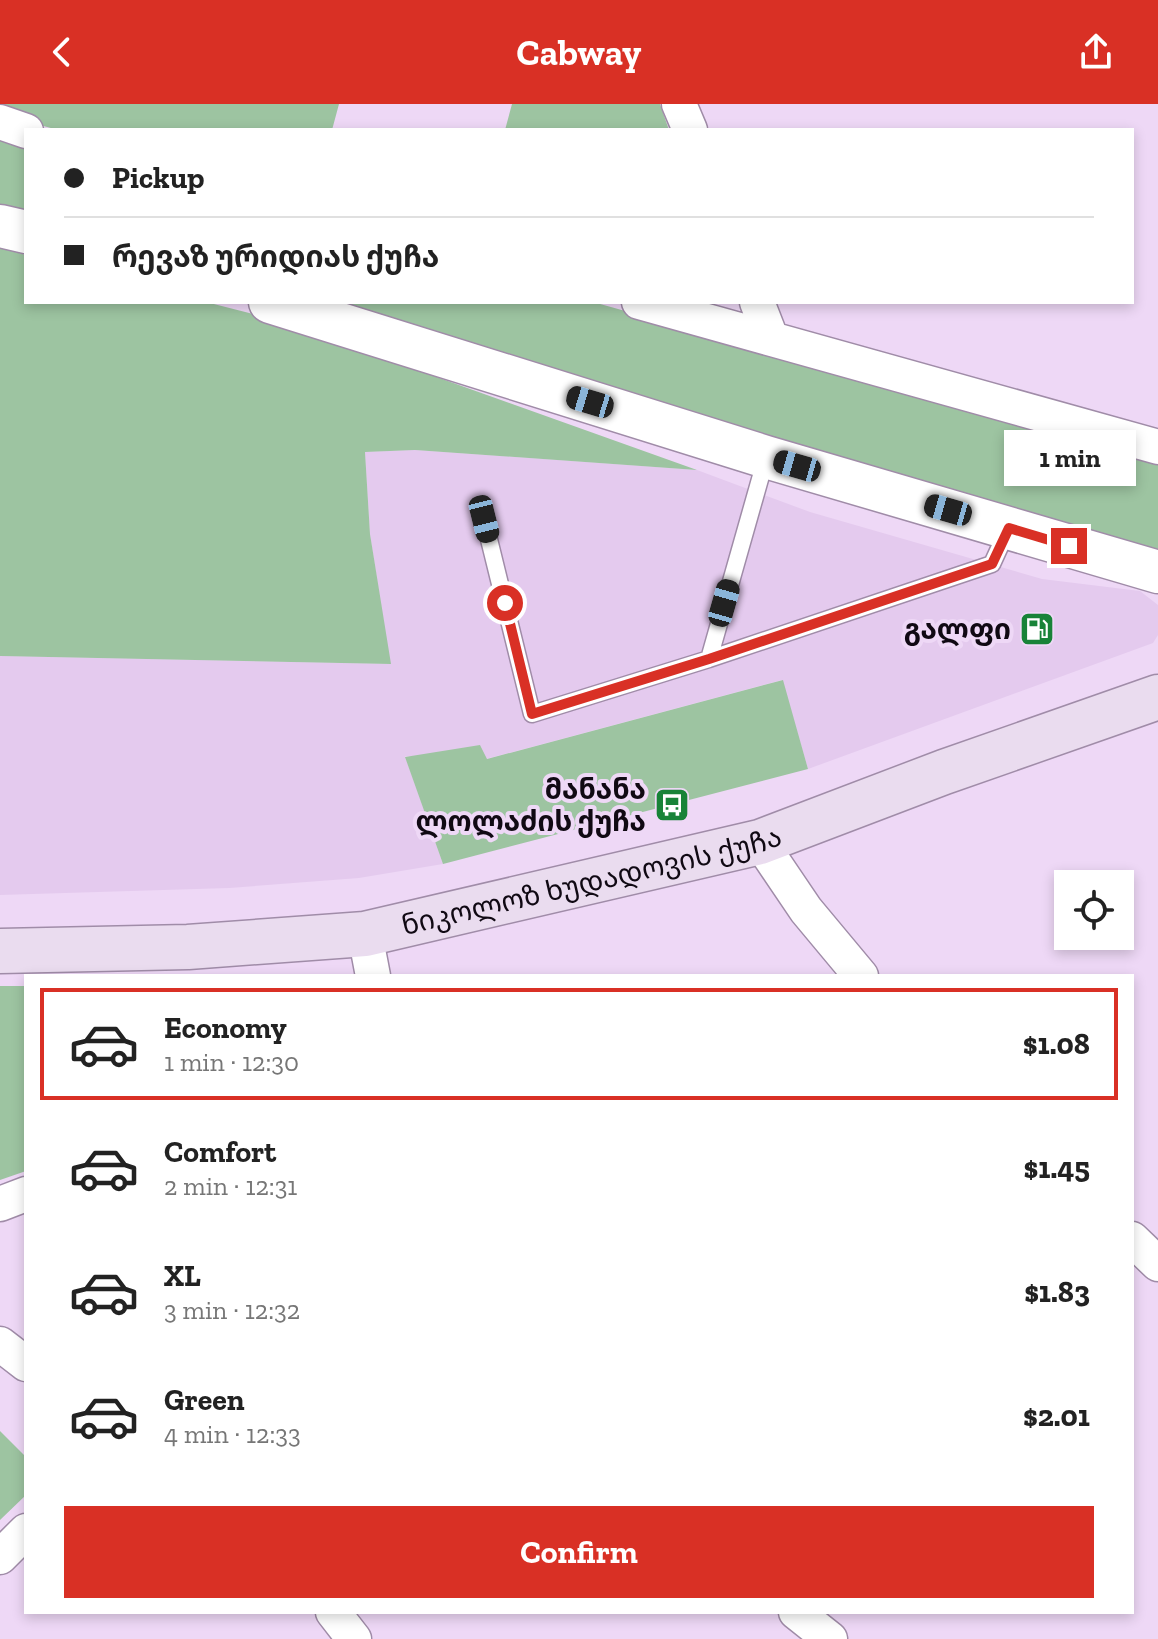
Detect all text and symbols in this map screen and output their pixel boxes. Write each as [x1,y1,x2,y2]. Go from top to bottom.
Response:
icon: back [40,30,84,74]
icon: share [1074,30,1118,74]
text: Cabway [517,31,641,74]
text: Pickup [112,160,204,196]
text: რევაზ ურიდიას ქუჩა [112,239,439,275]
car [564,384,616,420]
callout: 1 min [1003,430,1135,486]
text: 1 min [1039,442,1101,474]
car [771,448,823,484]
car [922,492,974,528]
car [467,493,501,545]
route end [1051,528,1087,564]
car [706,577,742,629]
route start [487,585,523,621]
fuel station icon: გალფი [1018,610,1056,648]
place label: გალფი [904,613,1011,647]
place label: მანანა ლოლაძის ქუჩა [416,773,646,839]
bus stop icon: მანანა ლოლაძის ქუჩა [653,786,691,824]
street label: ნიკოლოზ ხუდადოვის ქუჩა [398,819,786,942]
map controls [1054,870,1134,950]
button: locate [1054,870,1134,950]
icon: car [68,1008,140,1080]
text: Economy [164,1010,287,1046]
text: $1.08 [1023,1026,1090,1062]
text: 1 min · 12:30 [164,1046,299,1078]
icon: car [68,1132,140,1204]
text: Comfort [164,1134,276,1170]
text: $1.45 [1024,1150,1090,1186]
text: 2 min · 12:31 [164,1170,297,1202]
icon: car [68,1256,140,1328]
text: XL [164,1258,201,1294]
text: $1.83 [1024,1274,1090,1310]
text: 3 min · 12:32 [164,1294,300,1326]
icon: car [68,1380,140,1452]
text: Green [164,1382,244,1418]
text: $2.01 [1023,1398,1090,1434]
text: 4 min · 12:33 [164,1418,301,1450]
button: Confirm [64,1506,1094,1598]

